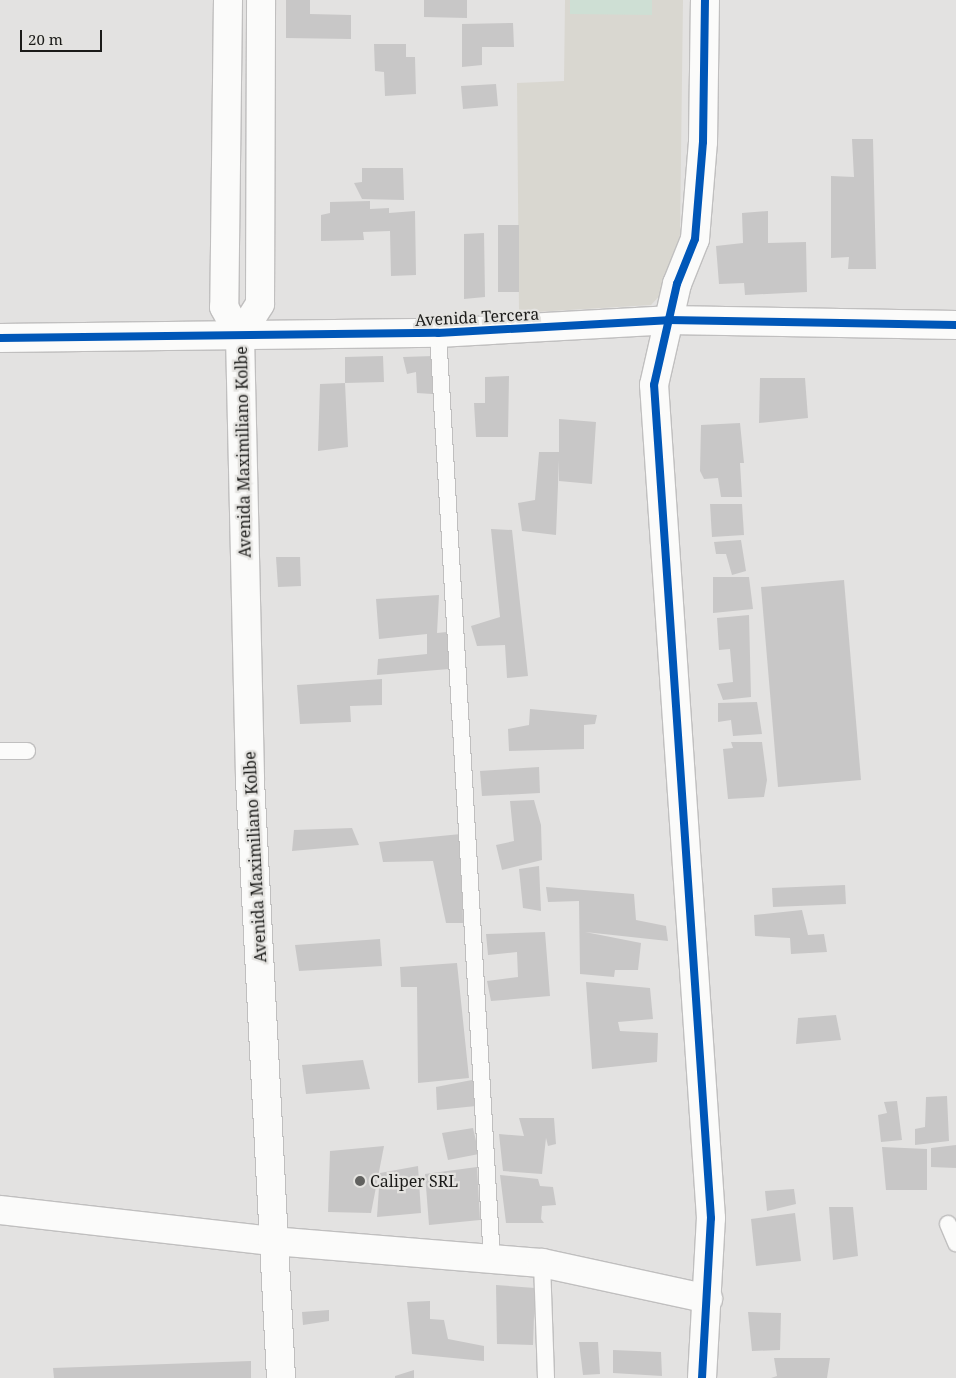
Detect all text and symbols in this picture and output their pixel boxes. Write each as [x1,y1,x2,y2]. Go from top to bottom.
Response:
scale bar [22,20,105,52]
text: 20 m [28,29,63,49]
street label: Avenida Tercera [414,304,540,330]
street label: Avenida Maximiliano Kolbe [232,346,254,558]
street label: Avenida Maximiliano Kolbe [240,751,270,963]
place label: Caliper SRL [370,1171,458,1191]
marker: Caliper SRL [354,1175,366,1187]

